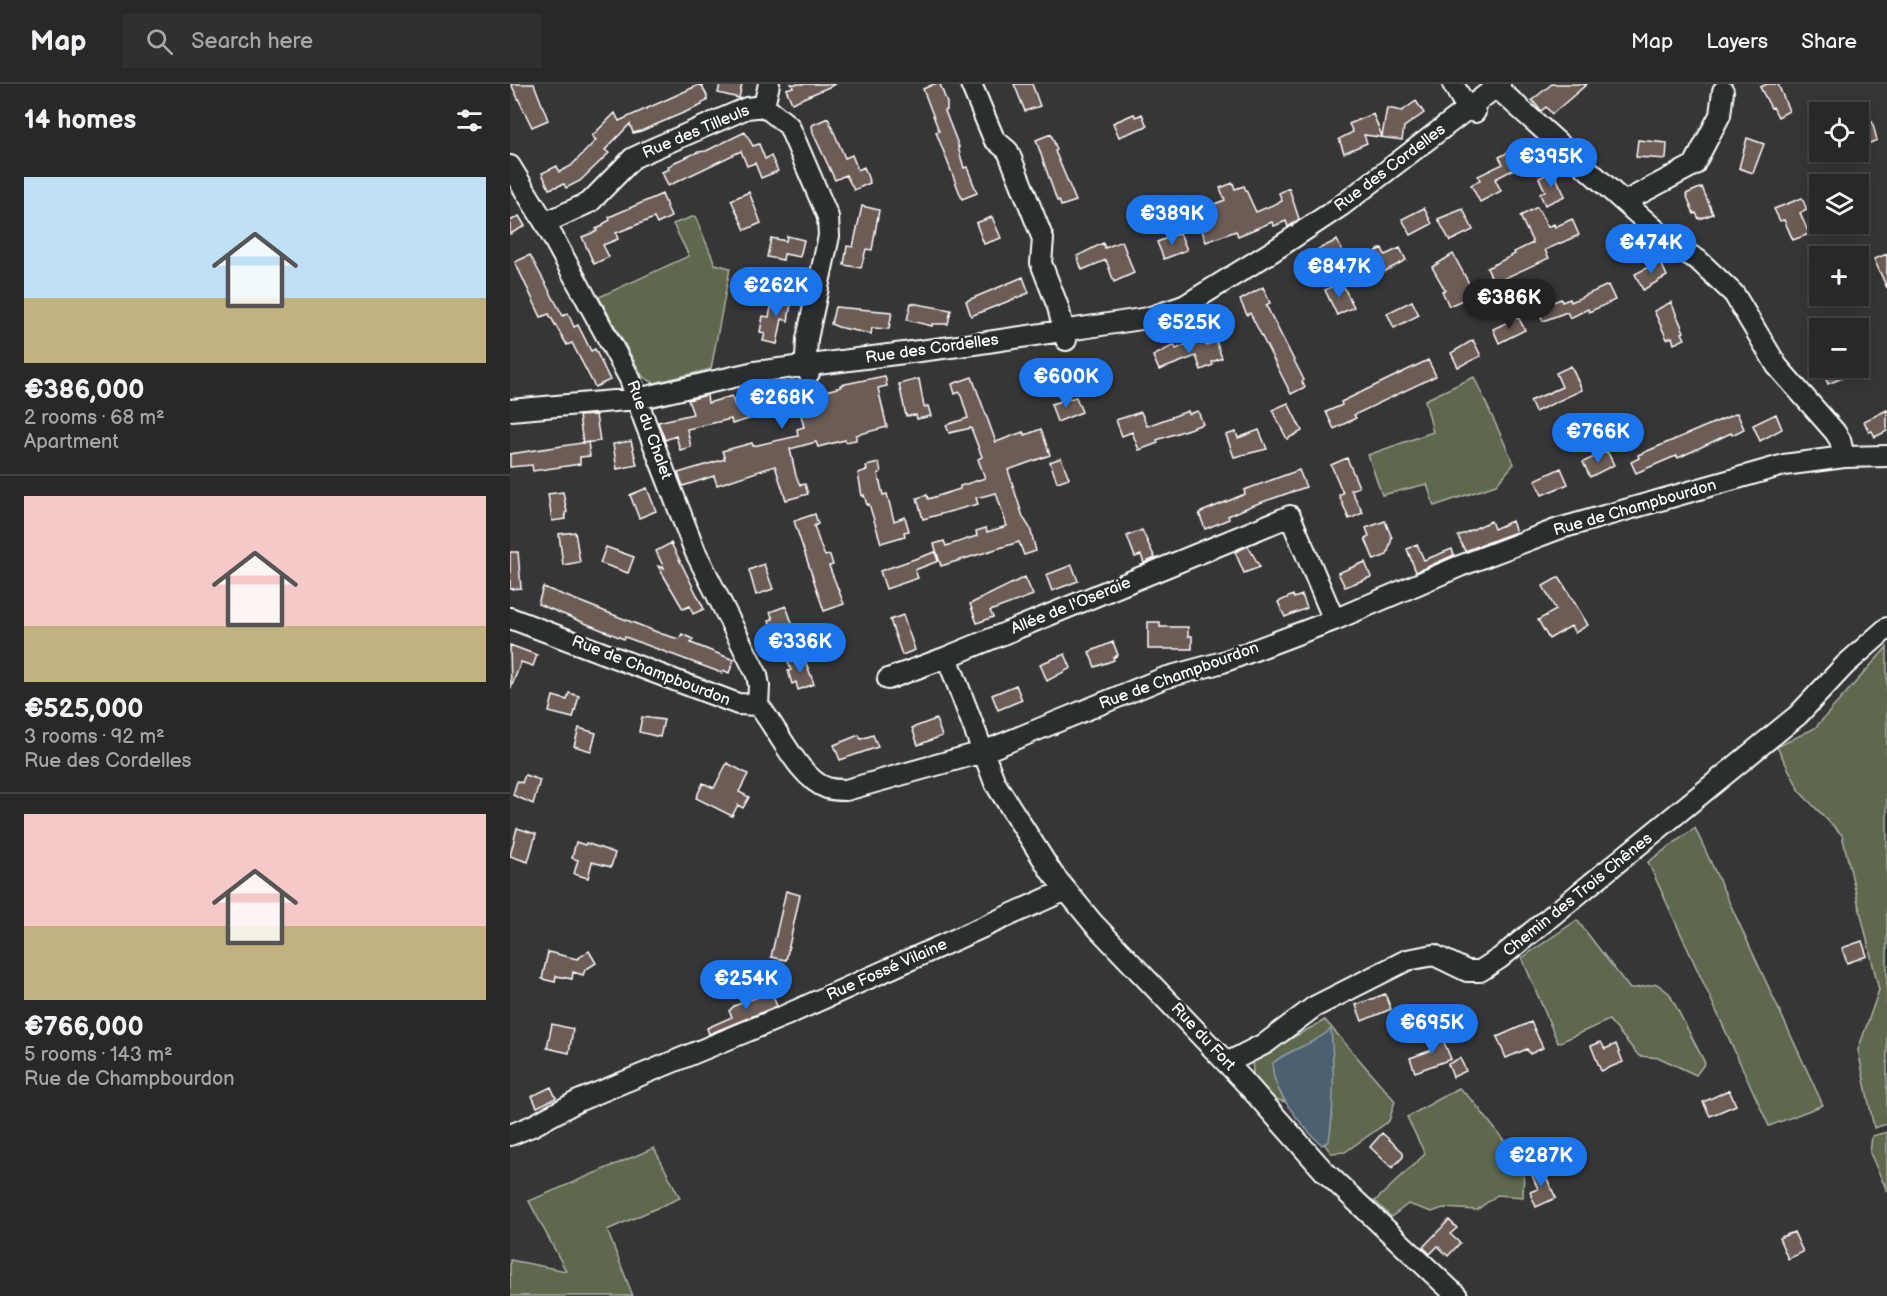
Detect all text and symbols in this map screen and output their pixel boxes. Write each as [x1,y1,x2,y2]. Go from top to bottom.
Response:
search box [122,14,542,68]
text: Map [30,25,86,58]
icon: search [143,25,176,58]
text: Search here [191,28,313,55]
text: Map [1631,29,1673,54]
text: Layers [1706,29,1768,54]
text: Share [1801,29,1857,54]
street label: Rue des Tilleuls [640,101,752,163]
map controls [1809,102,1869,378]
button: locate [1809,102,1869,162]
icon: filters [453,104,486,137]
text: 14 homes [24,105,136,136]
street label: Rue des Cordelles [1331,120,1449,216]
pin: €395K [1509,138,1593,189]
text: €395K [1519,145,1583,169]
button: layers [1809,174,1869,234]
pin: €389K [1130,195,1214,246]
text: €389K [1140,202,1204,226]
icon: home [201,216,309,324]
pin: €474K [1609,224,1693,275]
text: €474K [1619,231,1683,255]
button: + [1809,246,1869,306]
pin: €847K [1297,248,1381,299]
text: €847K [1307,255,1371,279]
pin: €262K [734,267,818,318]
text: €262K [744,274,808,298]
pin: €386K [1467,279,1551,330]
text: €386K [1477,286,1541,310]
pin: €525K [1147,304,1231,355]
text: €525K [1157,311,1221,335]
button: − [1809,318,1869,378]
street label: Rue des Cordelles [864,330,1000,368]
pin: €600K [1024,358,1108,409]
text: €600K [1033,365,1099,389]
text: €386,000 [24,375,145,406]
street label: Rue du Chalet [622,378,676,482]
pin: €268K [740,379,824,430]
text: €268K [750,386,814,410]
text: 2 rooms · 68 m² [24,406,165,430]
pin: €766K [1556,413,1640,464]
text: €766K [1566,420,1630,444]
text: Apartment [24,430,119,454]
street label: Rue de Champbourdon [1551,476,1719,540]
icon: home [201,535,309,643]
street label: Allée de l'Oseraie [1008,573,1134,639]
pin: €336K [758,623,842,674]
text: €336K [768,630,832,654]
street label: Rue de Champbourdon [569,632,733,710]
street label: Rue de Champbourdon [1097,638,1261,714]
text: €525,000 [24,694,144,725]
text: 3 rooms · 92 m² [24,725,165,749]
text: Rue des Cordelles [24,749,192,773]
street label: Chemin des Trois Chênes [1500,829,1656,961]
icon: home [201,853,309,961]
street label: Rue Fossé Vilaine [824,935,951,1005]
pin: €254K [704,960,788,1011]
text: €254K [714,967,778,991]
street label: Rue du Fort [1167,999,1239,1075]
pin: €695K [1390,1004,1474,1055]
text: €695K [1400,1011,1464,1035]
text: €766,000 [24,1012,144,1043]
text: 5 rooms · 143 m² [24,1043,173,1067]
text: Rue de Champbourdon [24,1067,235,1091]
pin: €287K [1499,1137,1583,1188]
text: €287K [1509,1144,1573,1168]

